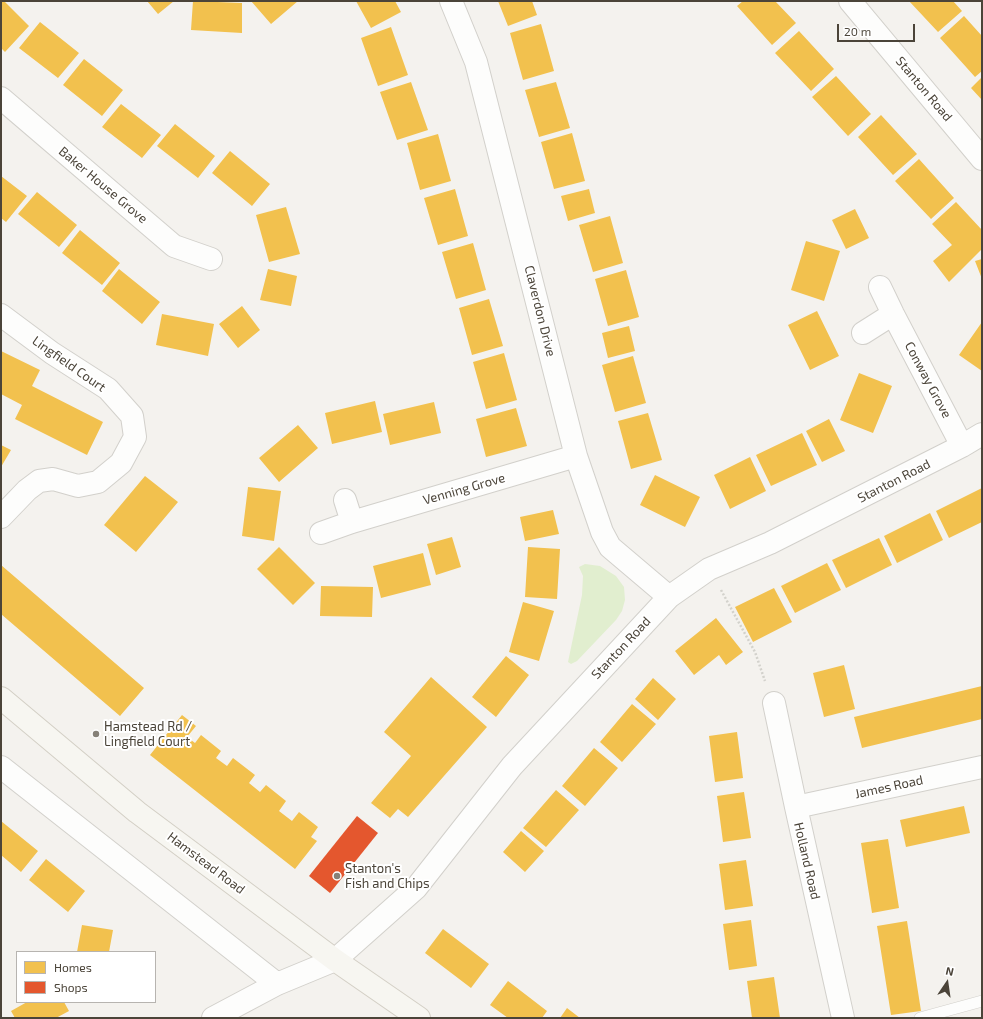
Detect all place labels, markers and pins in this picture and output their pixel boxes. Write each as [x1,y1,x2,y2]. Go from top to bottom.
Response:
place label: Hamstead Rd / Lingfield Court [104,719,192,750]
marker: Hamstead Rd / Lingfield Court [91,729,101,739]
place label: Stanton's Fish and Chips [345,861,430,892]
marker: Stanton's Fish and Chips [332,871,342,881]

